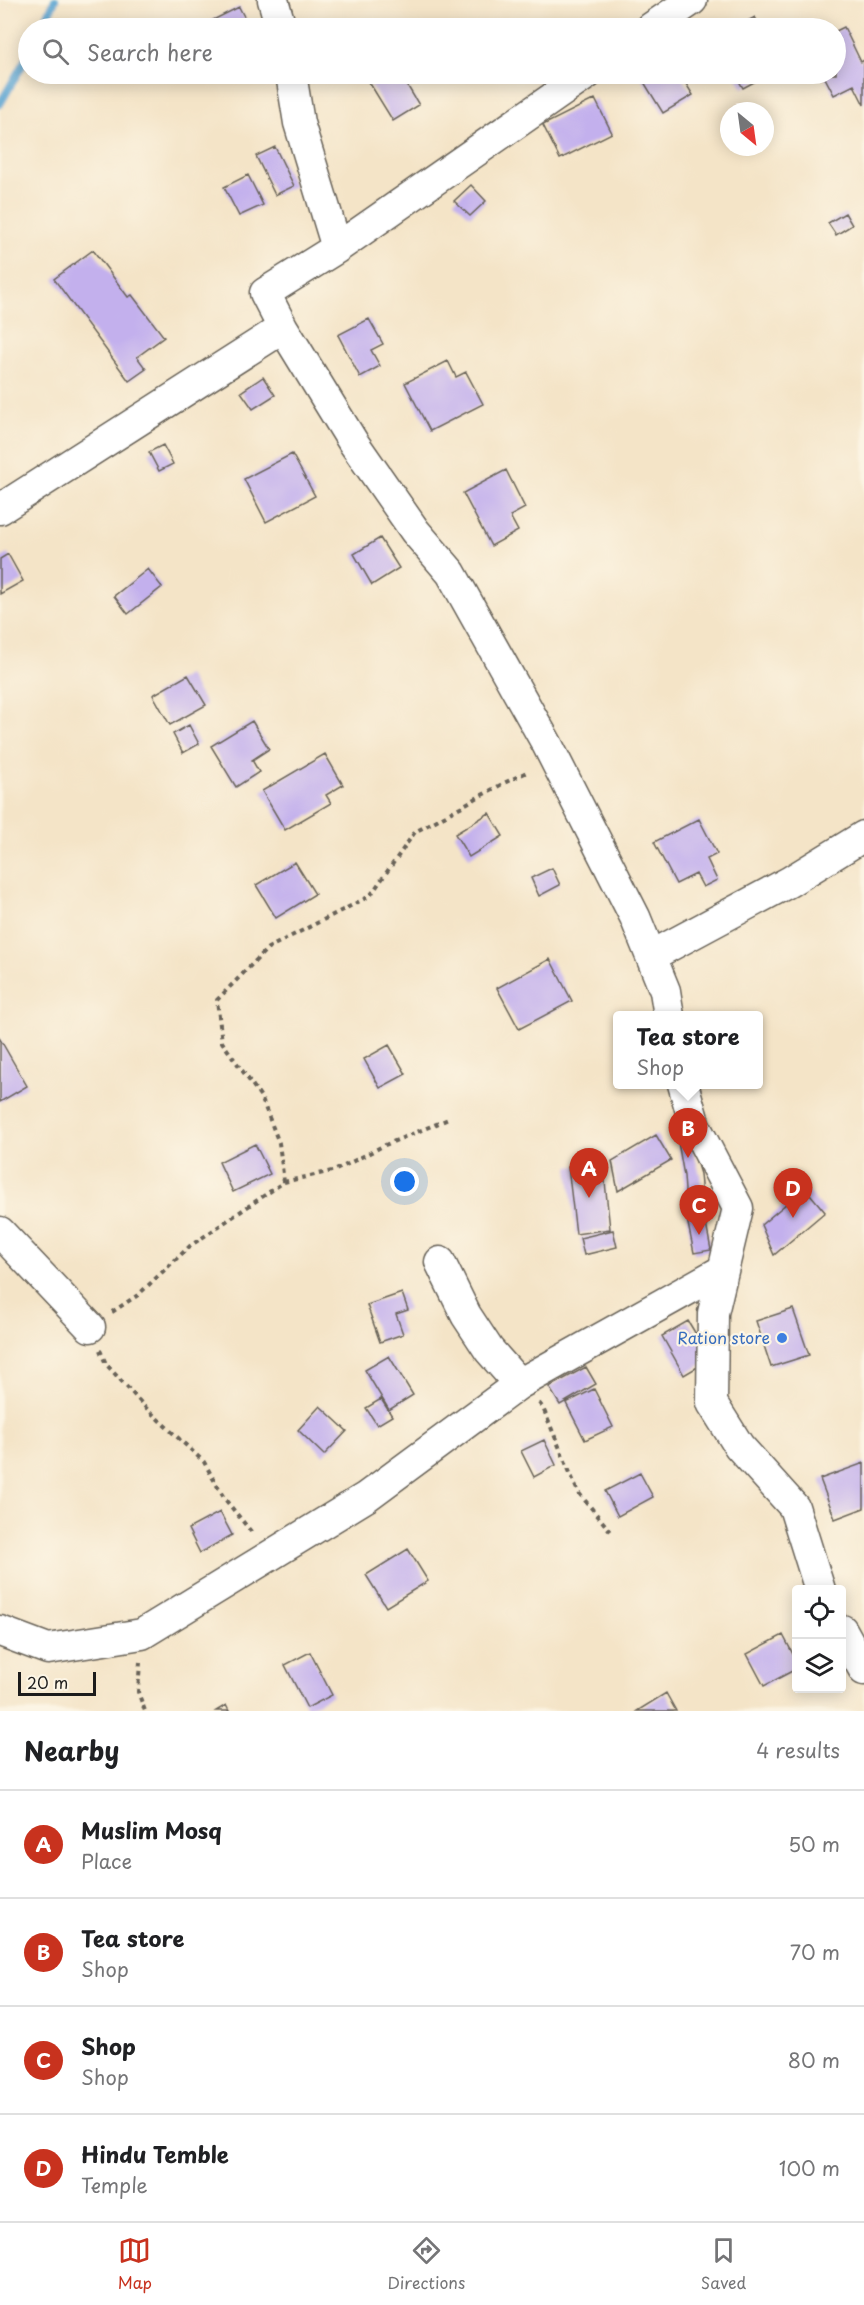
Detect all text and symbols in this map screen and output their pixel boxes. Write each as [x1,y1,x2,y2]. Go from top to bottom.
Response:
search box [18,18,846,84]
icon: search [39,35,72,68]
text: Search here [87,35,213,68]
north arrow [720,102,774,156]
popup [613,1011,763,1089]
text: Tea store [636,1019,740,1052]
text: Shop [636,1052,684,1082]
pin: B [668,1108,708,1158]
pin: A [570,1148,608,1198]
your location [390,1167,419,1196]
pin: D [774,1168,812,1218]
pin: C [680,1186,718,1235]
place label: Ration store [677,1325,770,1349]
marker: Ration store [775,1331,789,1345]
map controls [792,1585,846,1693]
button: locate [792,1585,846,1639]
button: layers [792,1639,846,1693]
scale bar [18,1669,96,1696]
text: 20 m [27,1670,68,1694]
text: Nearby [24,1731,119,1770]
text: 4 results [756,1735,840,1765]
text: Muslim Mosq [81,1813,222,1846]
text: A [36,1829,51,1859]
text: 50 m [788,1829,840,1859]
text: Place [81,1846,132,1876]
text: Tea store [81,1921,184,1954]
text: B [37,1937,50,1967]
text: 70 m [790,1937,840,1967]
text: Shop [81,1954,129,1984]
text: Shop [81,2029,136,2062]
text: C [36,2045,51,2075]
text: 80 m [788,2045,840,2075]
text: Shop [81,2062,129,2092]
text: Hindu Temble [81,2137,229,2170]
text: D [36,2153,51,2183]
text: 100 m [779,2153,840,2183]
text: Temple [81,2170,148,2200]
tab: Map [118,2234,152,2294]
tab: Directions [387,2234,465,2294]
tab: Saved [701,2234,746,2294]

